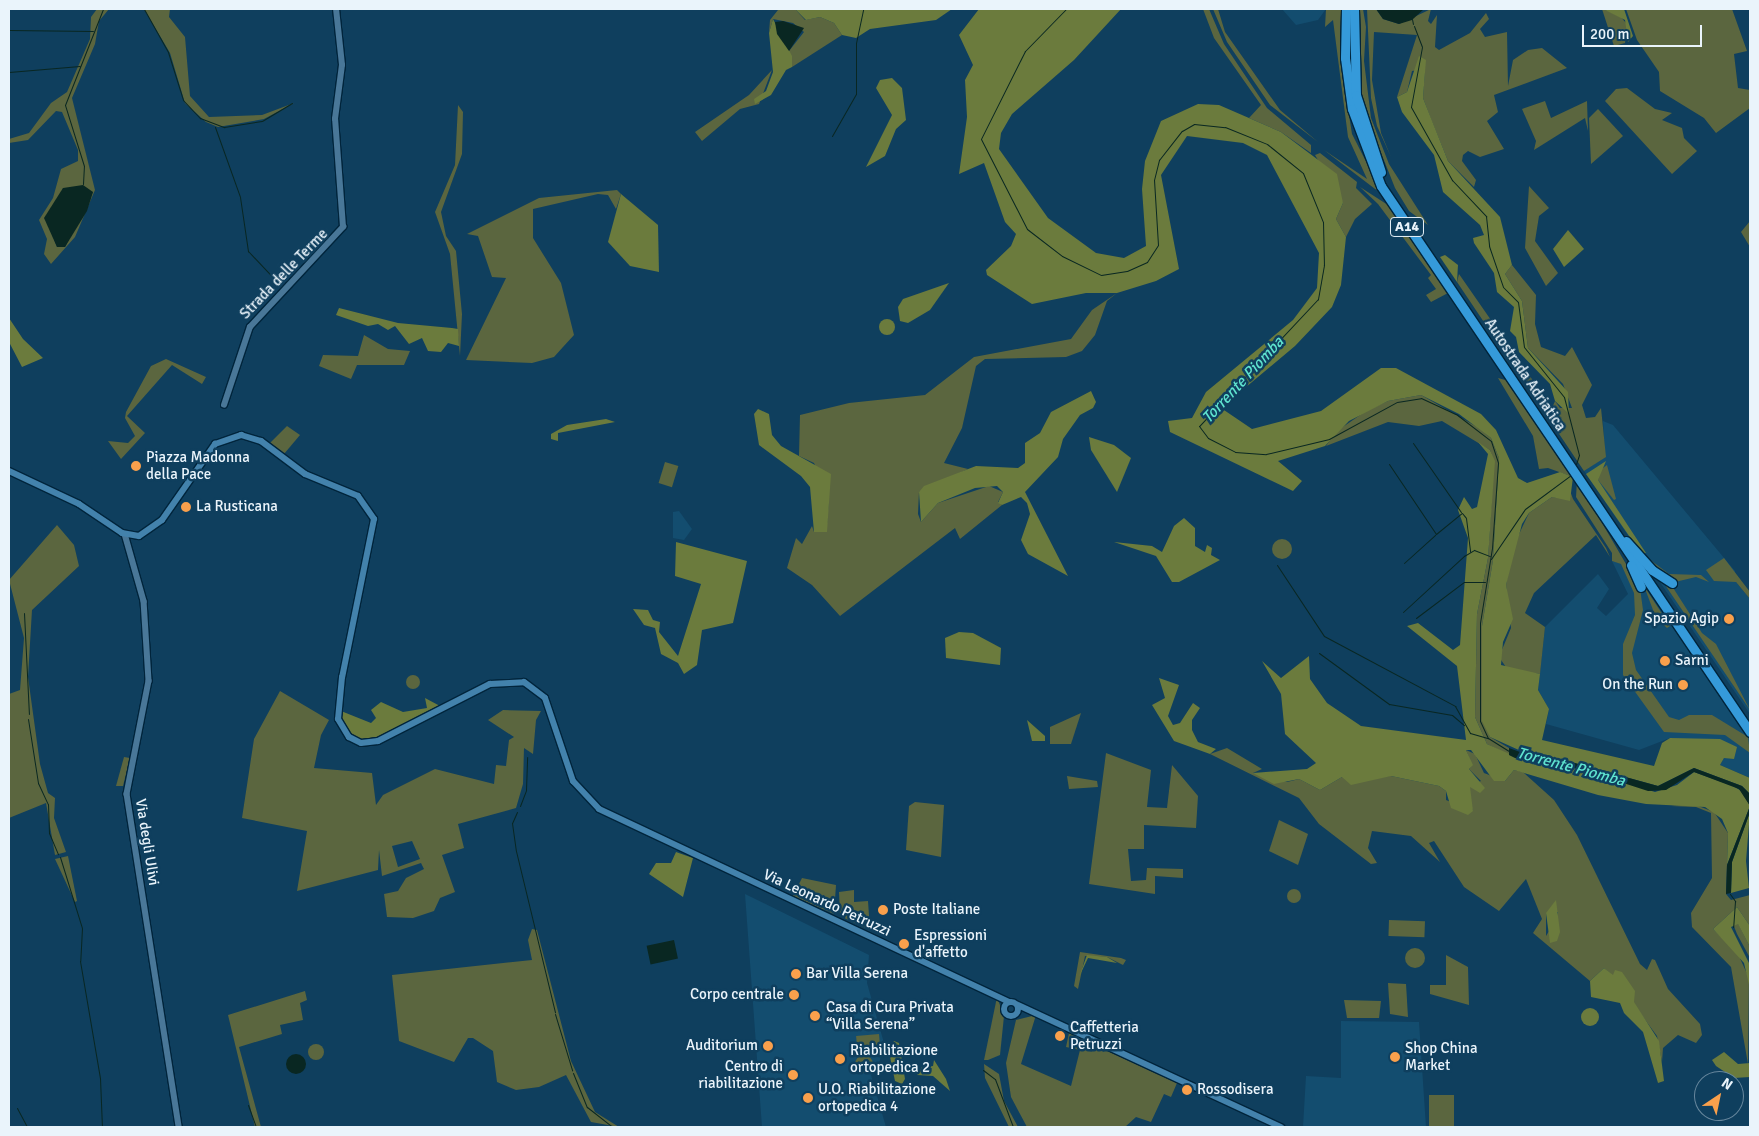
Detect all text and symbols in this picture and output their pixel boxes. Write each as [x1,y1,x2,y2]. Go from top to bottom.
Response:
scale bar [1584,15,1704,47]
text: 200 m [1590,25,1630,43]
road number: A14 [1390,216,1424,238]
street label: Strada delle Terme [236,225,332,323]
street label: Autostrada Adriatica [1481,315,1569,435]
water label: Torrente Piomba [1198,333,1288,427]
place label: Piazza Madonna della Pace [146,448,250,483]
marker: Piazza Madonna della Pace [130,460,142,472]
place label: La Rusticana [196,498,278,516]
marker: La Rusticana [180,501,192,513]
place label: Spazio Agip [1644,610,1719,628]
marker: Spazio Agip [1723,613,1735,625]
place label: Sarni [1675,652,1709,670]
marker: Sarni [1659,655,1671,667]
place label: On the Run [1602,676,1673,694]
marker: On the Run [1677,679,1689,691]
water label: Torrente Piomba [1515,743,1627,791]
street label: Via degli Ulivi [131,797,163,887]
street label: Via Leonardo Petruzzi [760,866,894,940]
place label: Poste Italiane [893,901,980,919]
marker: Poste Italiane [877,904,889,916]
place label: Espressioni d'affetto [914,926,987,961]
marker: Espressioni d'affetto [898,938,910,950]
place label: Bar Villa Serena [806,965,908,983]
marker: Bar Villa Serena [790,968,802,980]
place label: Corpo centrale [690,986,784,1004]
marker: Corpo centrale [788,989,800,1001]
place label: Casa di Cura Privata “Villa Serena” [826,998,954,1033]
marker: Casa di Cura Privata “Villa Serena” [808,1009,822,1023]
place label: Caffetteria Petruzzi [1070,1018,1139,1053]
marker: Caffetteria Petruzzi [1054,1030,1066,1042]
place label: Auditorium [686,1037,758,1055]
place label: Shop China Market [1405,1039,1478,1074]
marker: Auditorium [762,1040,774,1052]
place label: Riabilitazione ortopedica 2 [850,1041,938,1076]
marker: Shop China Market [1389,1051,1401,1063]
marker: Riabilitazione ortopedica 2 [834,1053,846,1065]
place label: Centro di riabilitazione [698,1057,783,1092]
marker: Centro di riabilitazione [787,1069,799,1081]
north arrow [1694,1071,1744,1121]
text: N [1718,1074,1736,1094]
place label: U.O. Riabilitazione ortopedica 4 [818,1080,936,1115]
place label: Rossodisera [1197,1081,1274,1099]
marker: Rossodisera [1181,1084,1193,1096]
marker: U.O. Riabilitazione ortopedica 4 [802,1092,814,1104]

